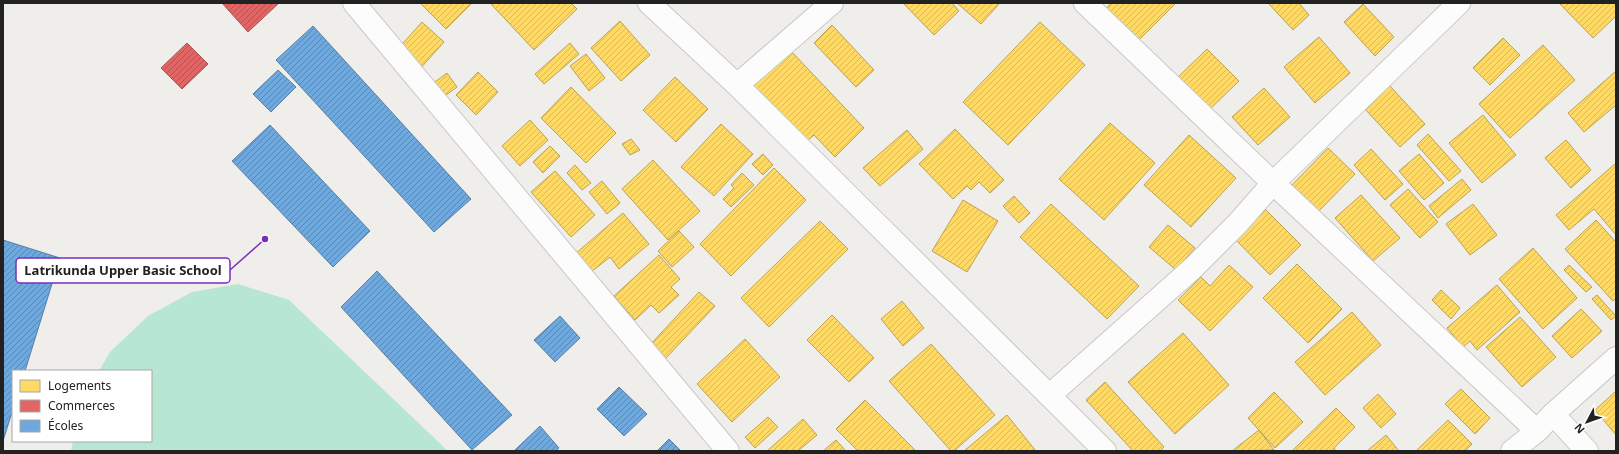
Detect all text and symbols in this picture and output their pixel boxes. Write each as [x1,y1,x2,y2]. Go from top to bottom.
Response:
callout: Latrikunda Upper Basic School [16,258,230,283]
text: Latrikunda Upper Basic School [24,261,222,279]
legend [12,370,152,442]
text: Logements [48,377,111,394]
text: Commerces [48,397,115,414]
north arrow [1567,402,1607,442]
text: Écoles [48,417,84,434]
text: N [1570,421,1588,437]

